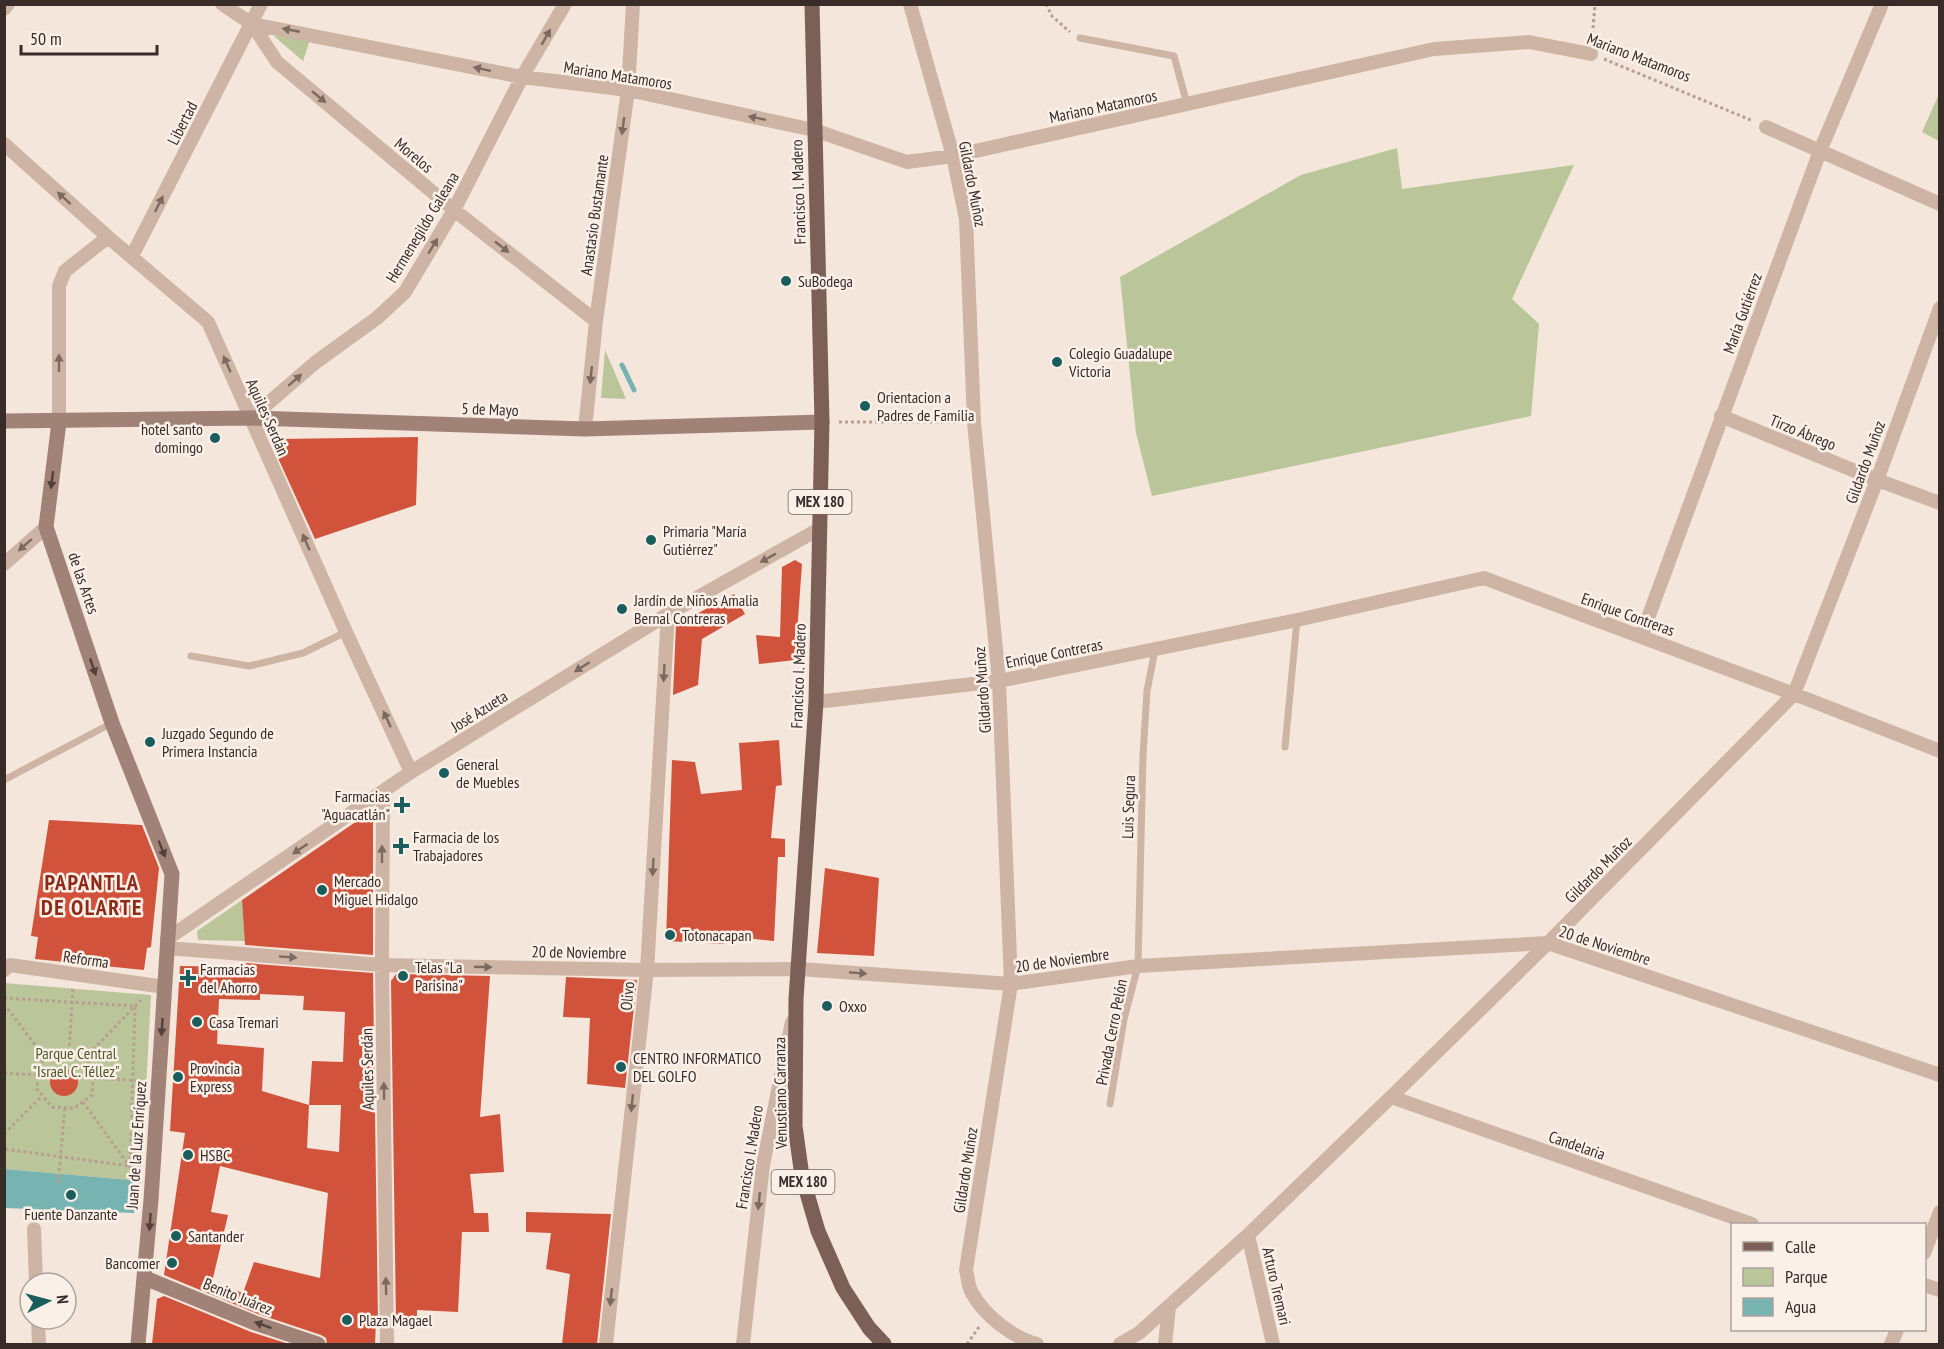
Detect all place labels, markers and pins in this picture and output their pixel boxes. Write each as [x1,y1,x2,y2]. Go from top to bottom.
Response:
place label: SuBodega [798,271,853,291]
marker: SuBodega [779,274,793,288]
place label: Colegio Guadalupe Victoria [1068,343,1172,381]
marker: Colegio Guadalupe Victoria [1050,355,1064,369]
place label: Orientacion a Padres de Familia [877,387,974,425]
marker: Orientacion a Padres de Familia [858,399,872,413]
place label: hotel santo domingo [141,419,203,457]
marker: hotel santo domingo [208,431,222,445]
place label: Primaria "María Gutiérrez" [663,521,747,559]
marker: Primaria "María Gutiérrez" [644,533,658,547]
place label: Jardín de Niños Amalia Bernal Contreras [633,590,759,628]
marker: Jardín de Niños Amalia Bernal Contreras [615,602,629,616]
place label: Juzgado Segundo de Primera Instancia [161,723,274,761]
marker: Juzgado Segundo de Primera Instancia [143,735,157,749]
place label: General de Muebles [456,754,519,792]
marker: General de Muebles [437,766,451,780]
place label: Farmacias "Aguacatlán" [321,786,390,824]
marker: Farmacias "Aguacatlán" [395,798,409,812]
place label: Farmacia de los Trabajadores [413,827,499,865]
marker: Farmacia de los Trabajadores [394,839,408,853]
place label: Mercado Miguel Hidalgo [334,871,418,909]
marker: Mercado Miguel Hidalgo [315,883,329,897]
place label: Totonacapan [682,925,752,945]
marker: Totonacapan [663,928,677,942]
place label: Telas "La Parisina" [415,957,463,995]
place label: Farmacias del Ahorro [200,959,258,997]
marker: Telas "La Parisina" [396,969,410,983]
marker: Farmacias del Ahorro [181,971,195,985]
place label: Oxxo [839,996,867,1016]
marker: Oxxo [820,999,834,1013]
place label: Casa Tremari [209,1012,279,1032]
marker: Casa Tremari [190,1015,204,1029]
place label: CENTRO INFORMATICO DEL GOLFO [633,1048,762,1086]
place label: Provincia Express [190,1058,240,1096]
marker: CENTRO INFORMATICO DEL GOLFO [614,1060,628,1074]
marker: Provincia Express [171,1070,185,1084]
place label: HSBC [200,1145,230,1165]
marker: HSBC [181,1148,195,1162]
marker: Fuente Danzante [64,1188,78,1202]
place label: Fuente Danzante [24,1204,118,1224]
place label: Santander [188,1226,245,1246]
marker: Santander [169,1229,183,1243]
place label: Bancomer [105,1253,161,1273]
marker: Bancomer [165,1256,179,1270]
place label: Plaza Magael [359,1310,432,1330]
marker: Plaza Magael [340,1313,354,1327]

